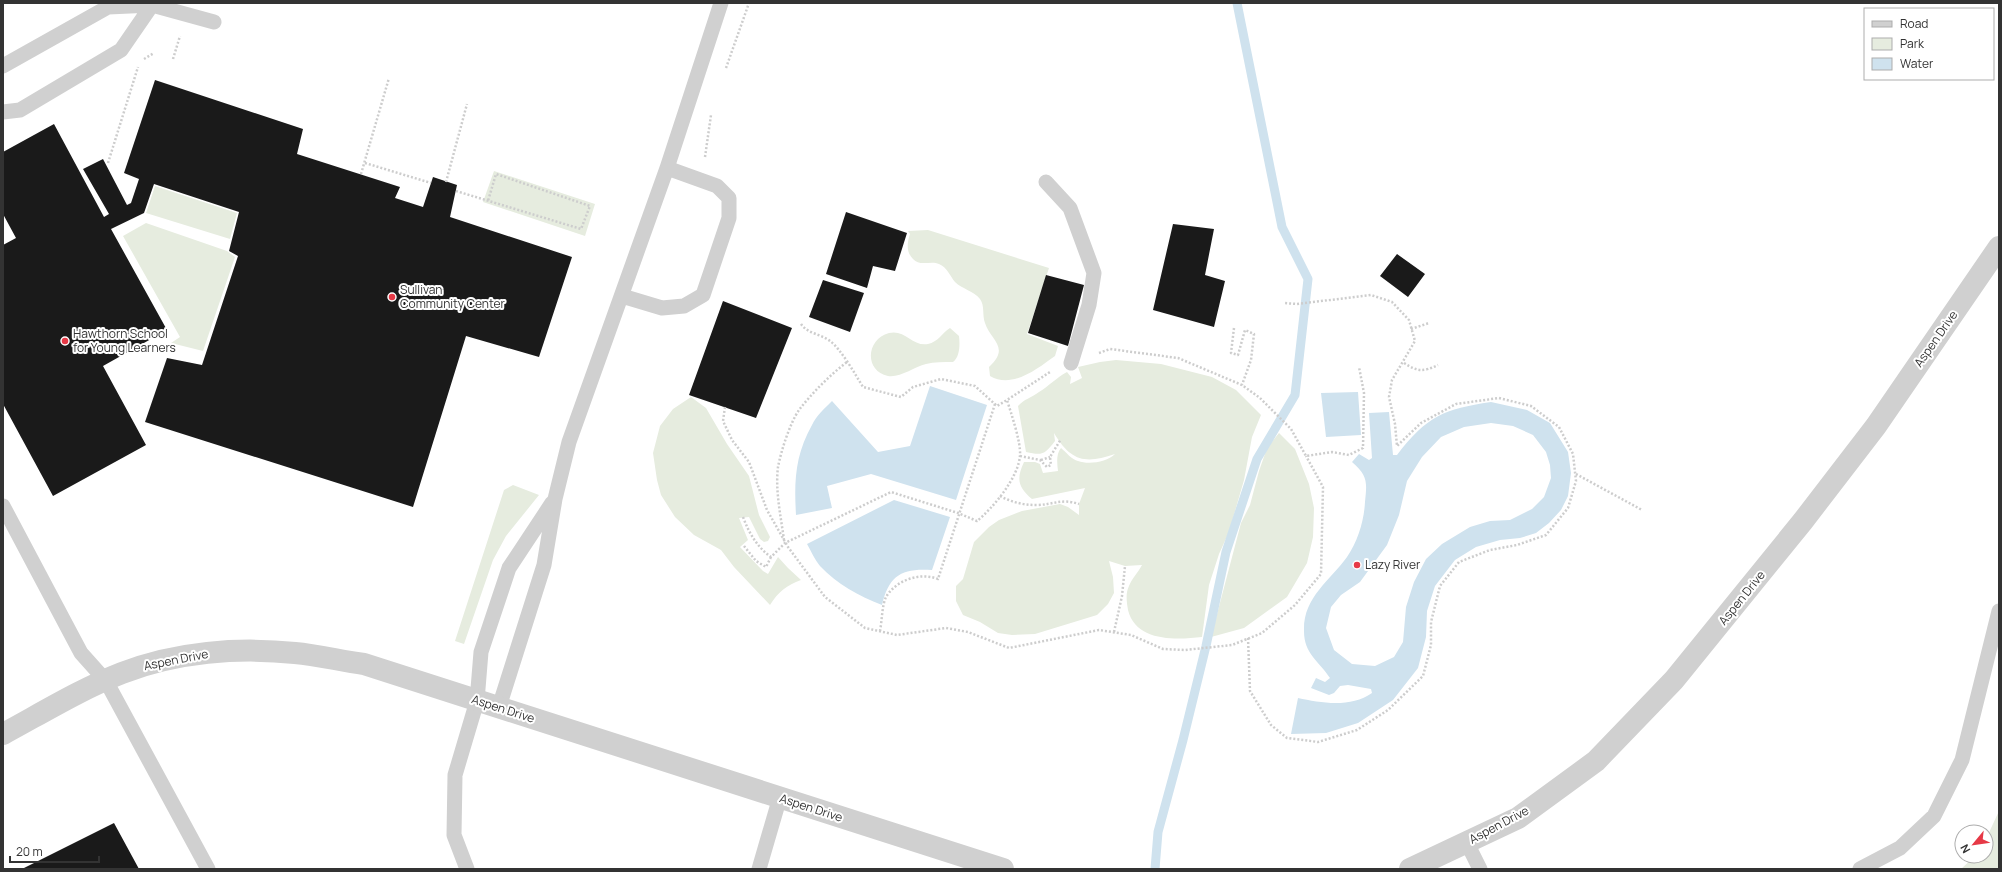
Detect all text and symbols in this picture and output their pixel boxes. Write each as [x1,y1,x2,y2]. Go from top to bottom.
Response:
legend [1864,8,1994,80]
text: Road [1900,15,1928,32]
text: Park [1900,35,1925,52]
text: Water [1900,55,1934,72]
place label: Sullivan Community Center [400,281,506,312]
marker: Sullivan Community Center [387,292,397,302]
street label: Aspen Drive [1910,307,1961,370]
place label: Hawthorn School for Young Learners [73,325,176,356]
marker: Hawthorn School for Young Learners [60,336,70,346]
place label: Lazy River [1365,556,1421,573]
marker: Lazy River [1352,560,1362,570]
street label: Aspen Drive [1714,567,1769,628]
street label: Aspen Drive [142,645,210,674]
street label: Aspen Drive [469,690,537,727]
street label: Aspen Drive [777,789,845,826]
street label: Aspen Drive [1466,802,1532,847]
north arrow [1954,824,1994,864]
scale bar [10,838,99,864]
text: N [1956,842,1973,856]
text: 20 m [16,843,43,860]

